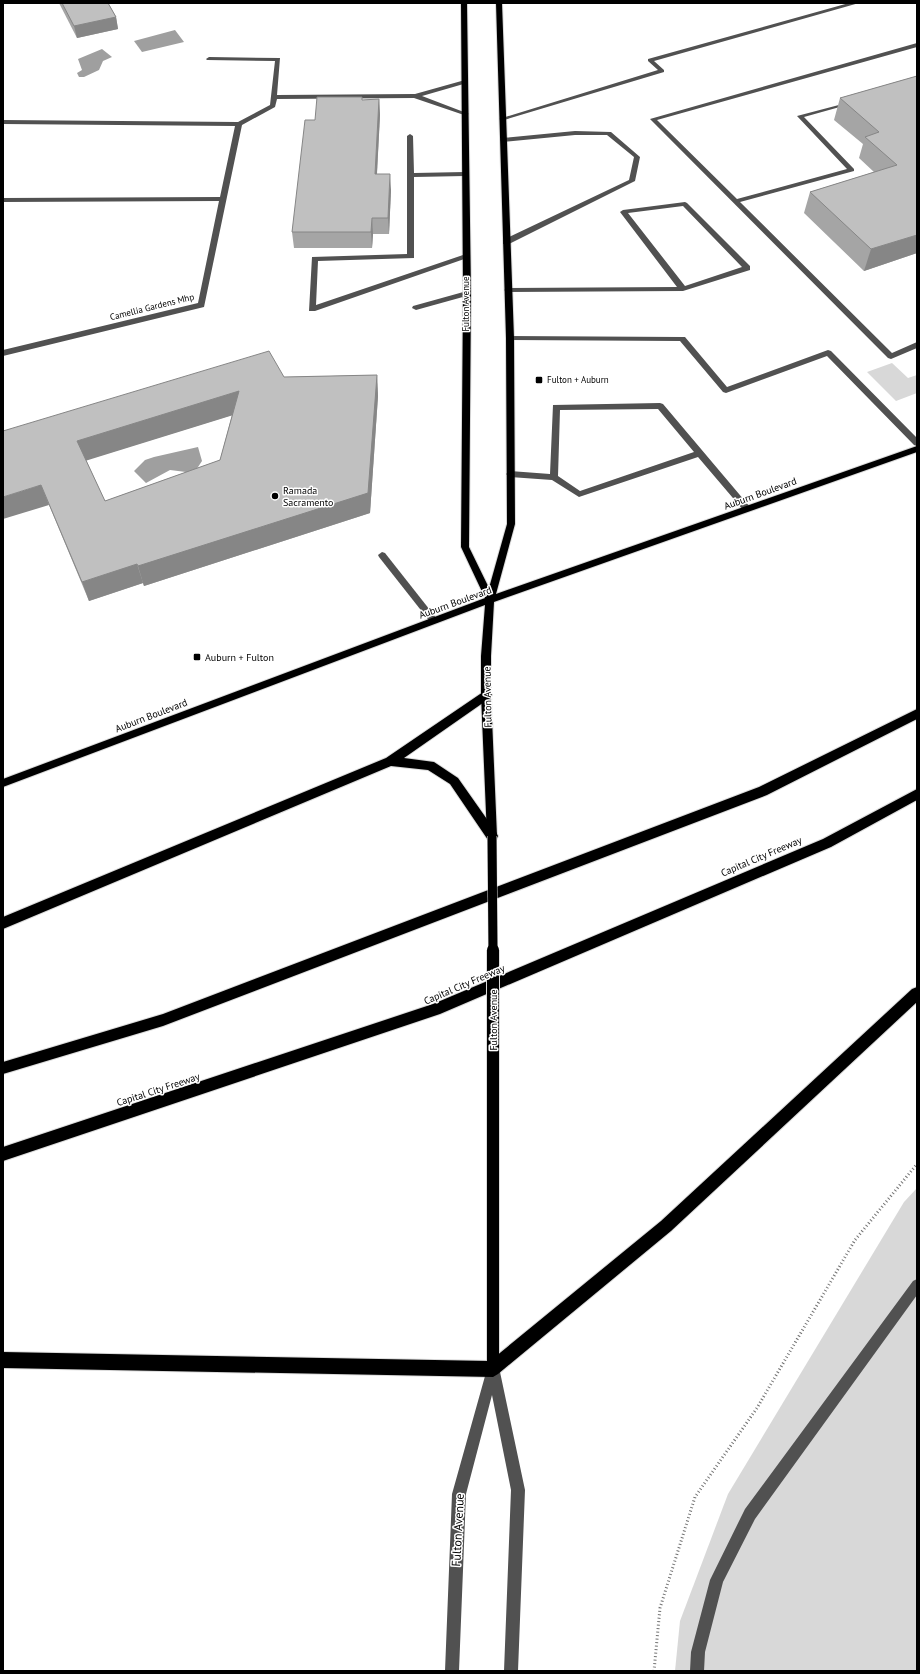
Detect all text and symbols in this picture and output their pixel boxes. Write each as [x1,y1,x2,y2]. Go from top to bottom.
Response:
street label: Fulton Avenue [460,276,471,332]
street label: Camellia Gardens Mhp [109,291,195,322]
place label: Fulton + Auburn [547,374,609,385]
marker: Fulton + Auburn [534,375,544,385]
street label: Auburn Boulevard [722,474,798,513]
place label: Ramada Sacramento [283,484,333,509]
marker: Ramada Sacramento [270,491,280,501]
street label: Auburn Boulevard [417,583,493,622]
place label: Auburn + Fulton [205,651,274,664]
marker: Auburn + Fulton [192,652,202,662]
street label: Fulton Avenue [480,666,495,728]
street label: Auburn Boulevard [113,696,189,735]
street label: Capital City Freeway [719,833,804,879]
street label: Capital City Freeway [422,961,507,1007]
street label: Fulton Avenue [487,989,500,1051]
street label: Capital City Freeway [115,1070,202,1109]
street label: Fulton Avenue [448,1493,467,1567]

